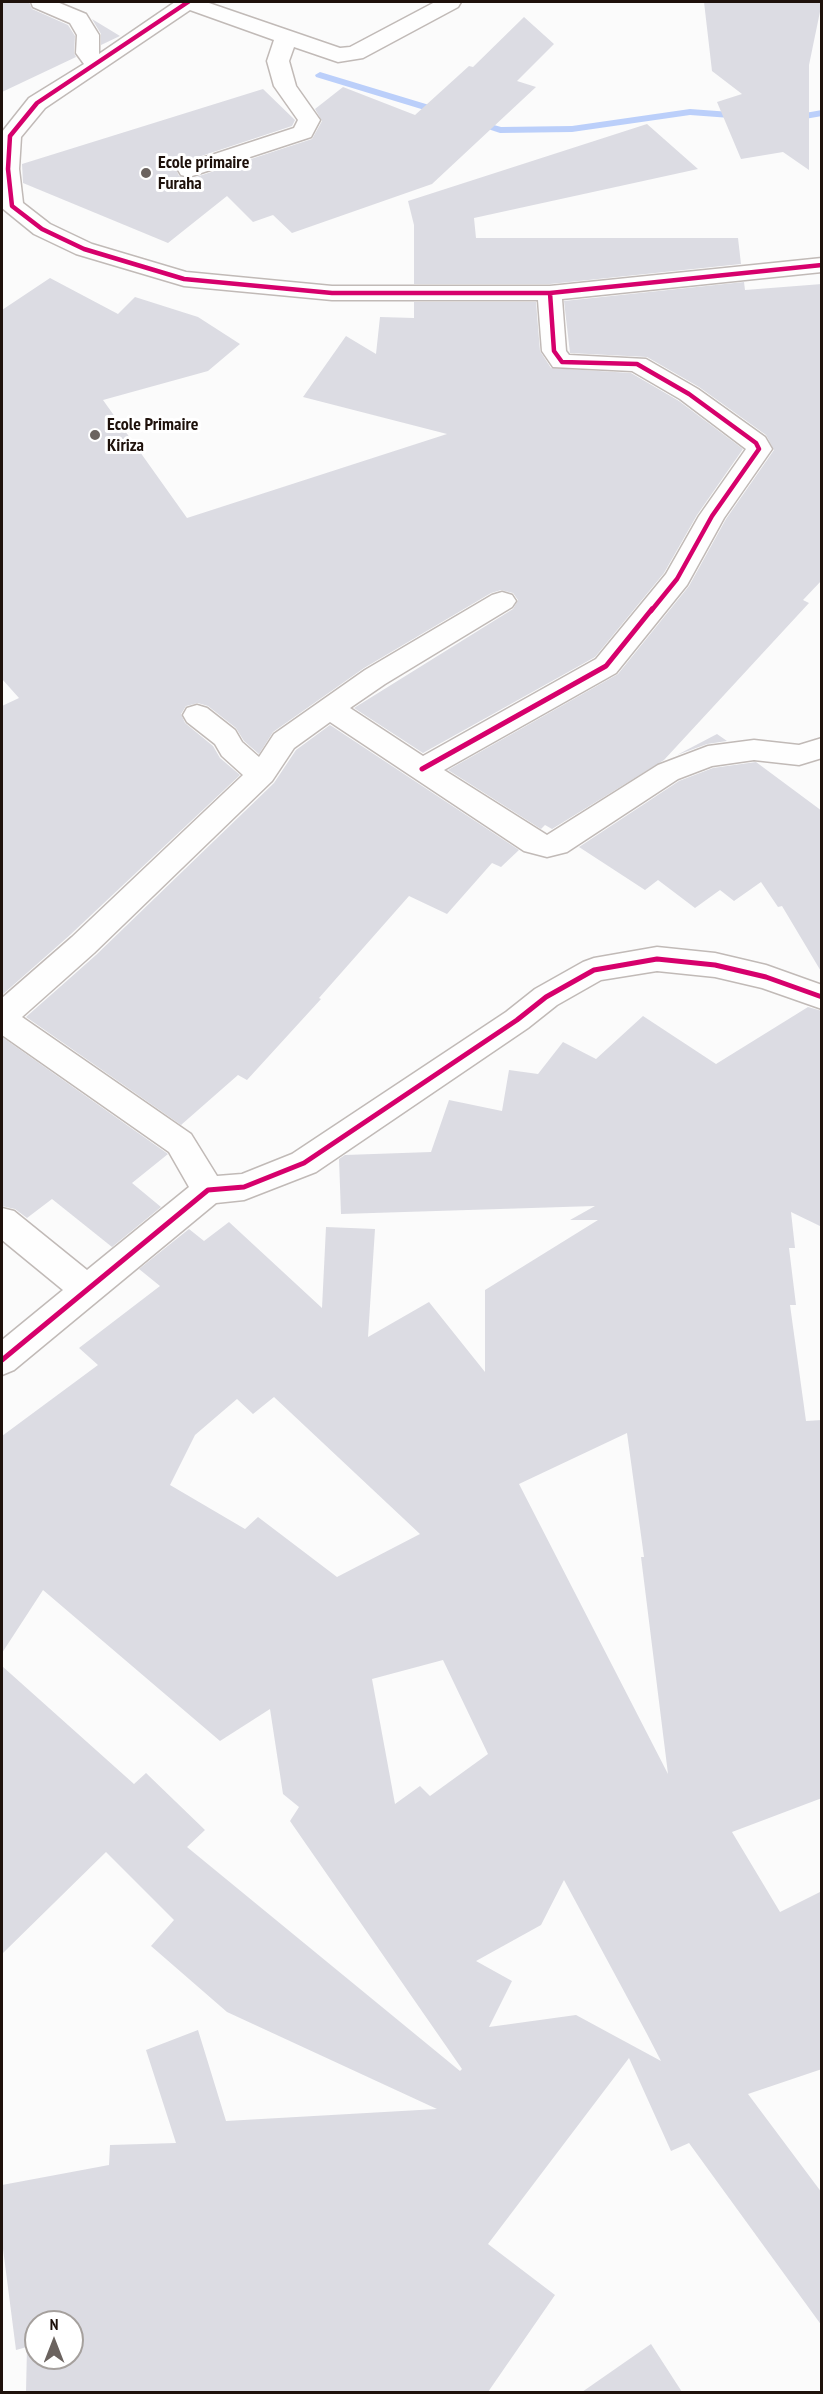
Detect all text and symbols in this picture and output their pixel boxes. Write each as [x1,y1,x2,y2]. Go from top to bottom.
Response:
place label: Ecole primaire Furaha [158,152,249,195]
marker: Ecole primaire Furaha [139,166,153,180]
place label: Ecole Primaire Kiriza [107,414,198,456]
marker: Ecole Primaire Kiriza [88,428,102,442]
north arrow [24,2310,84,2370]
text: N [50,2314,58,2334]

